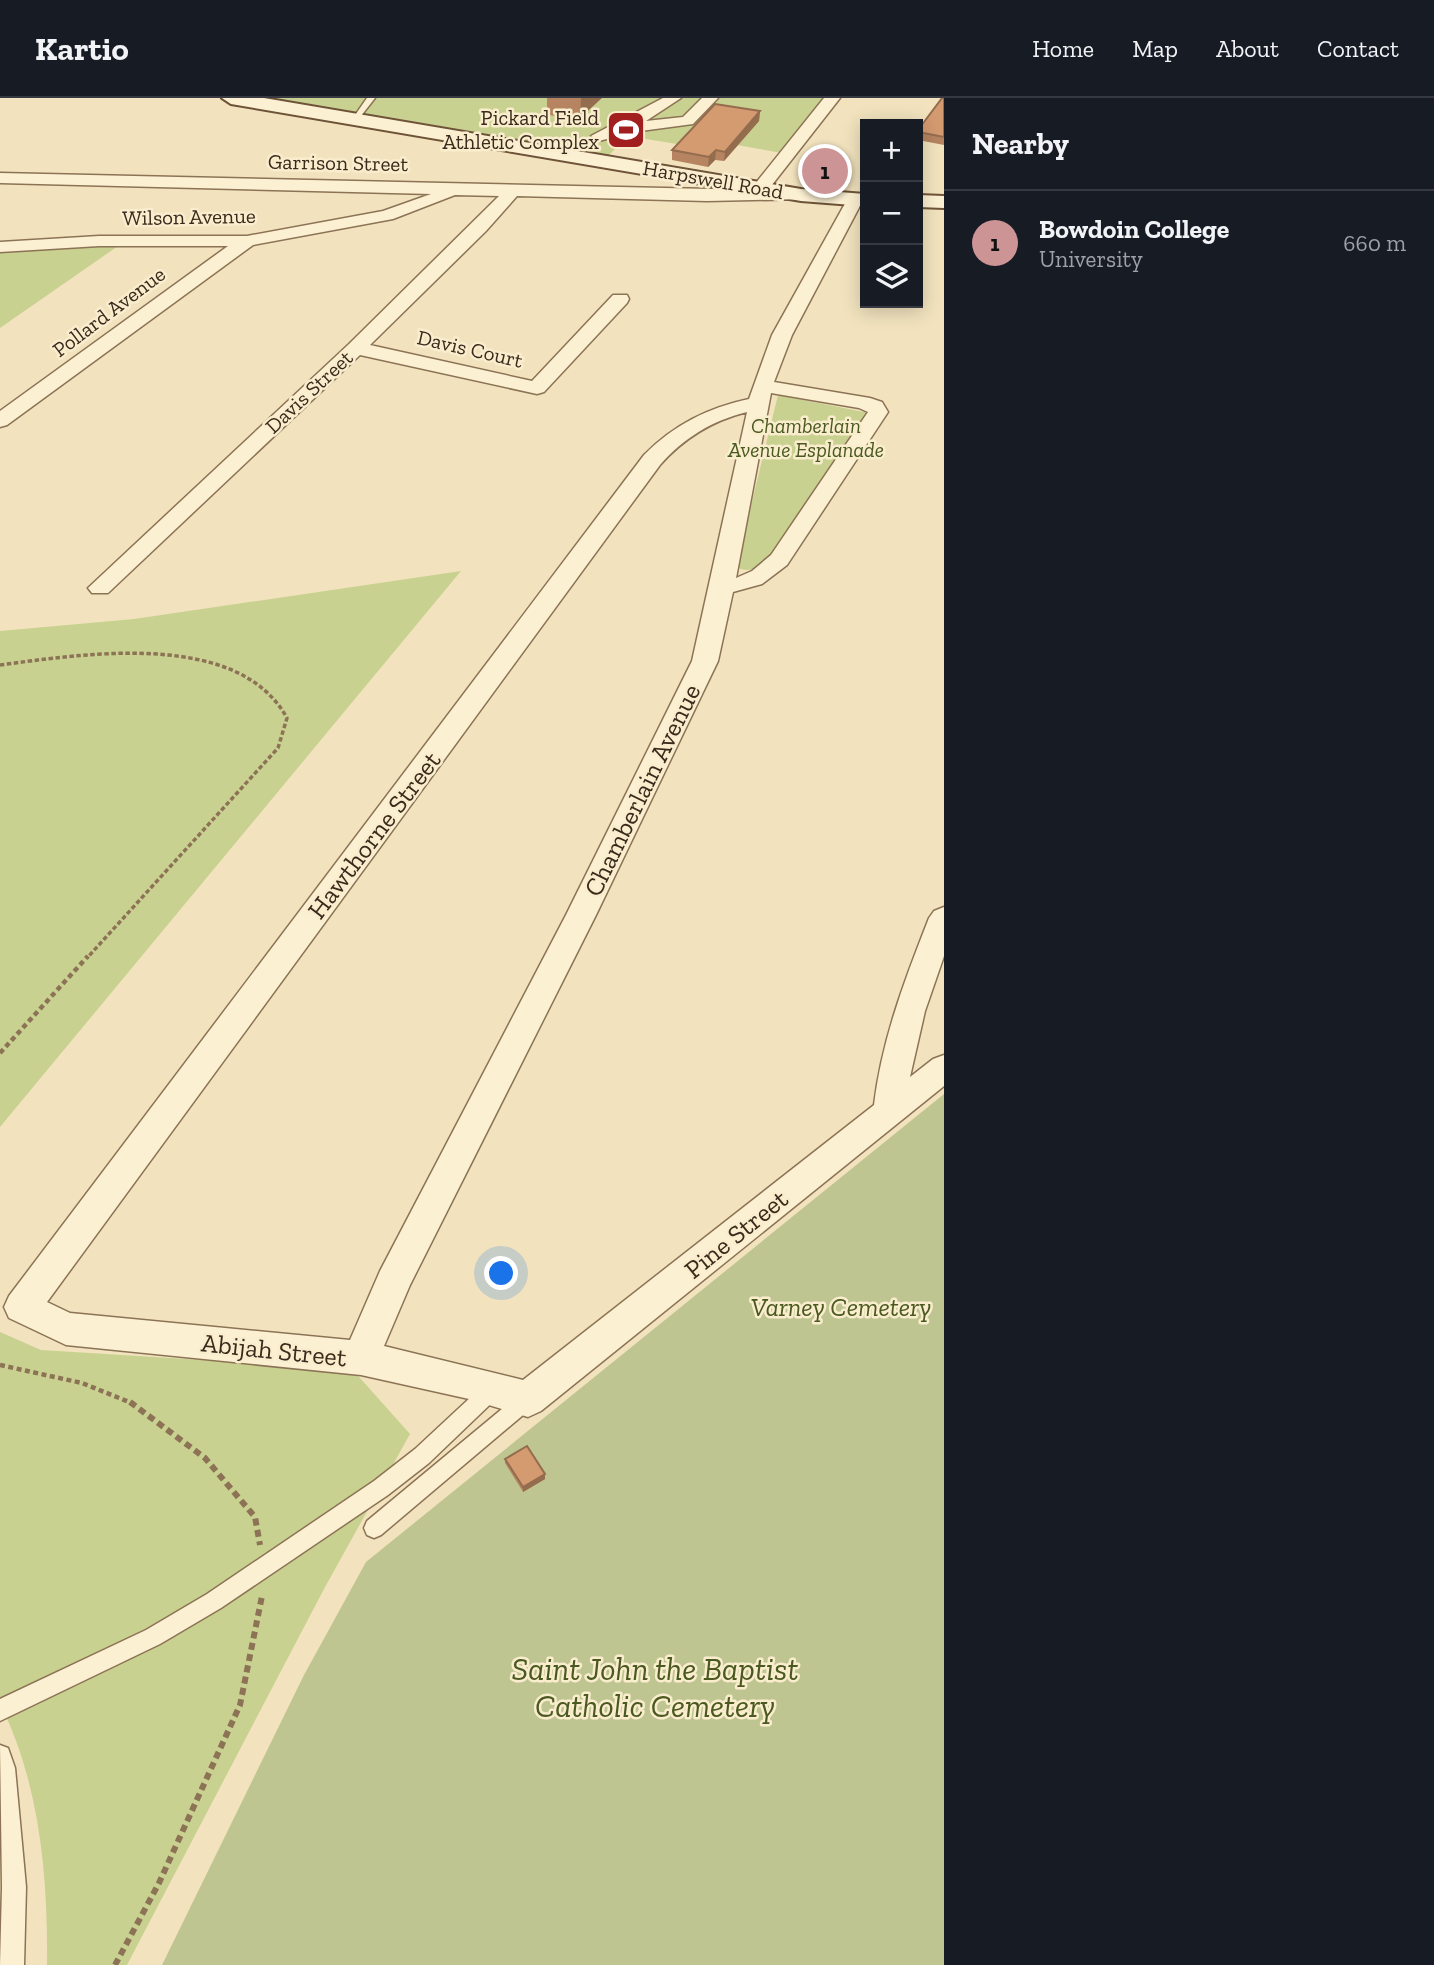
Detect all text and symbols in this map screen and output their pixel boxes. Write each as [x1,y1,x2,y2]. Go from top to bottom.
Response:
text: Kartio [35,29,129,68]
text: Home [1032,34,1094,63]
text: Map [1132,34,1178,63]
text: About [1216,34,1279,63]
text: Contact [1317,34,1399,63]
place label: Pickard Field Athletic Complex [442,105,599,154]
sports icon: Pickard Field Athletic Complex [605,109,647,151]
map controls [860,119,923,308]
button: + [860,119,923,182]
text: Nearby [972,126,1069,162]
pin: 1 [802,145,848,197]
street label: Garrison Street [268,149,409,176]
street label: Harpswell Road [641,155,786,204]
button: − [860,182,923,245]
street label: Wilson Avenue [122,203,256,230]
text: Bowdoin College [1039,213,1229,245]
text: 1 [990,229,1000,257]
text: 660 m [1343,229,1406,257]
button: layers [860,245,923,308]
text: University [1039,245,1143,273]
street label: Pollard Avenue [47,261,170,362]
street label: Davis Court [415,324,526,373]
street label: Davis Street [260,345,358,438]
park label: Chamberlain Avenue Esplanade [727,413,884,462]
street label: Chamberlain Avenue [577,679,707,901]
street label: Hawthorne Street [301,745,448,925]
street label: Pine Street [678,1182,794,1285]
your location [484,1256,518,1290]
park label: Varney Cemetery [751,1291,931,1323]
street label: Abijah Street [200,1326,349,1374]
park label: Saint John the Baptist Catholic Cemetery [512,1650,798,1725]

